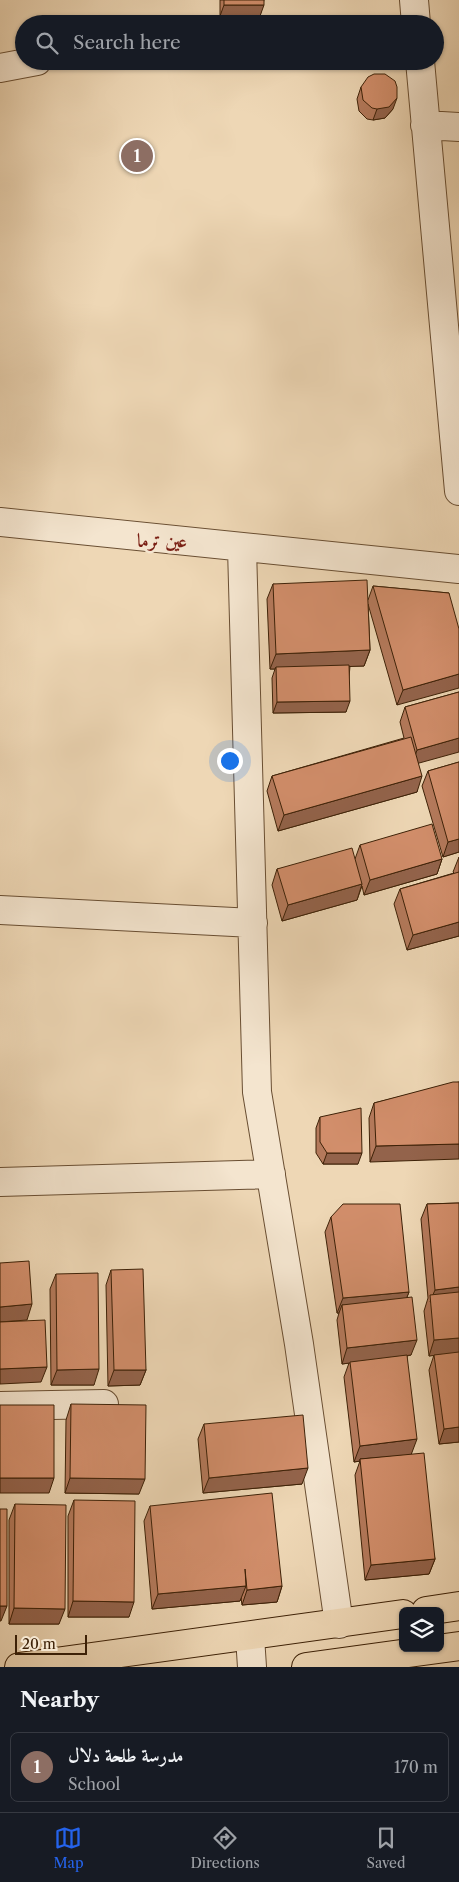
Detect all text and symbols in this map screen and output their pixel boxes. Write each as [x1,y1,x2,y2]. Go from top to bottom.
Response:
search box [15,15,444,70]
icon: search [33,29,61,57]
text: Search here [73,31,181,54]
pin: 1 [121,137,153,175]
district label: عين ترما [137,529,187,552]
your location [217,748,243,774]
map controls [399,1607,444,1652]
button: layers [399,1607,444,1652]
scale bar [15,1632,88,1655]
text: 20 m [22,1635,56,1653]
text: Nearby [20,1687,99,1712]
text: مدرسة طلحة دلال [68,1744,184,1767]
text: 1 [33,1757,41,1777]
text: 170 m [394,1757,438,1777]
text: School [68,1774,120,1794]
tab: Map [53,1824,84,1872]
tab: Directions [190,1824,260,1872]
tab: Saved [367,1824,405,1872]

